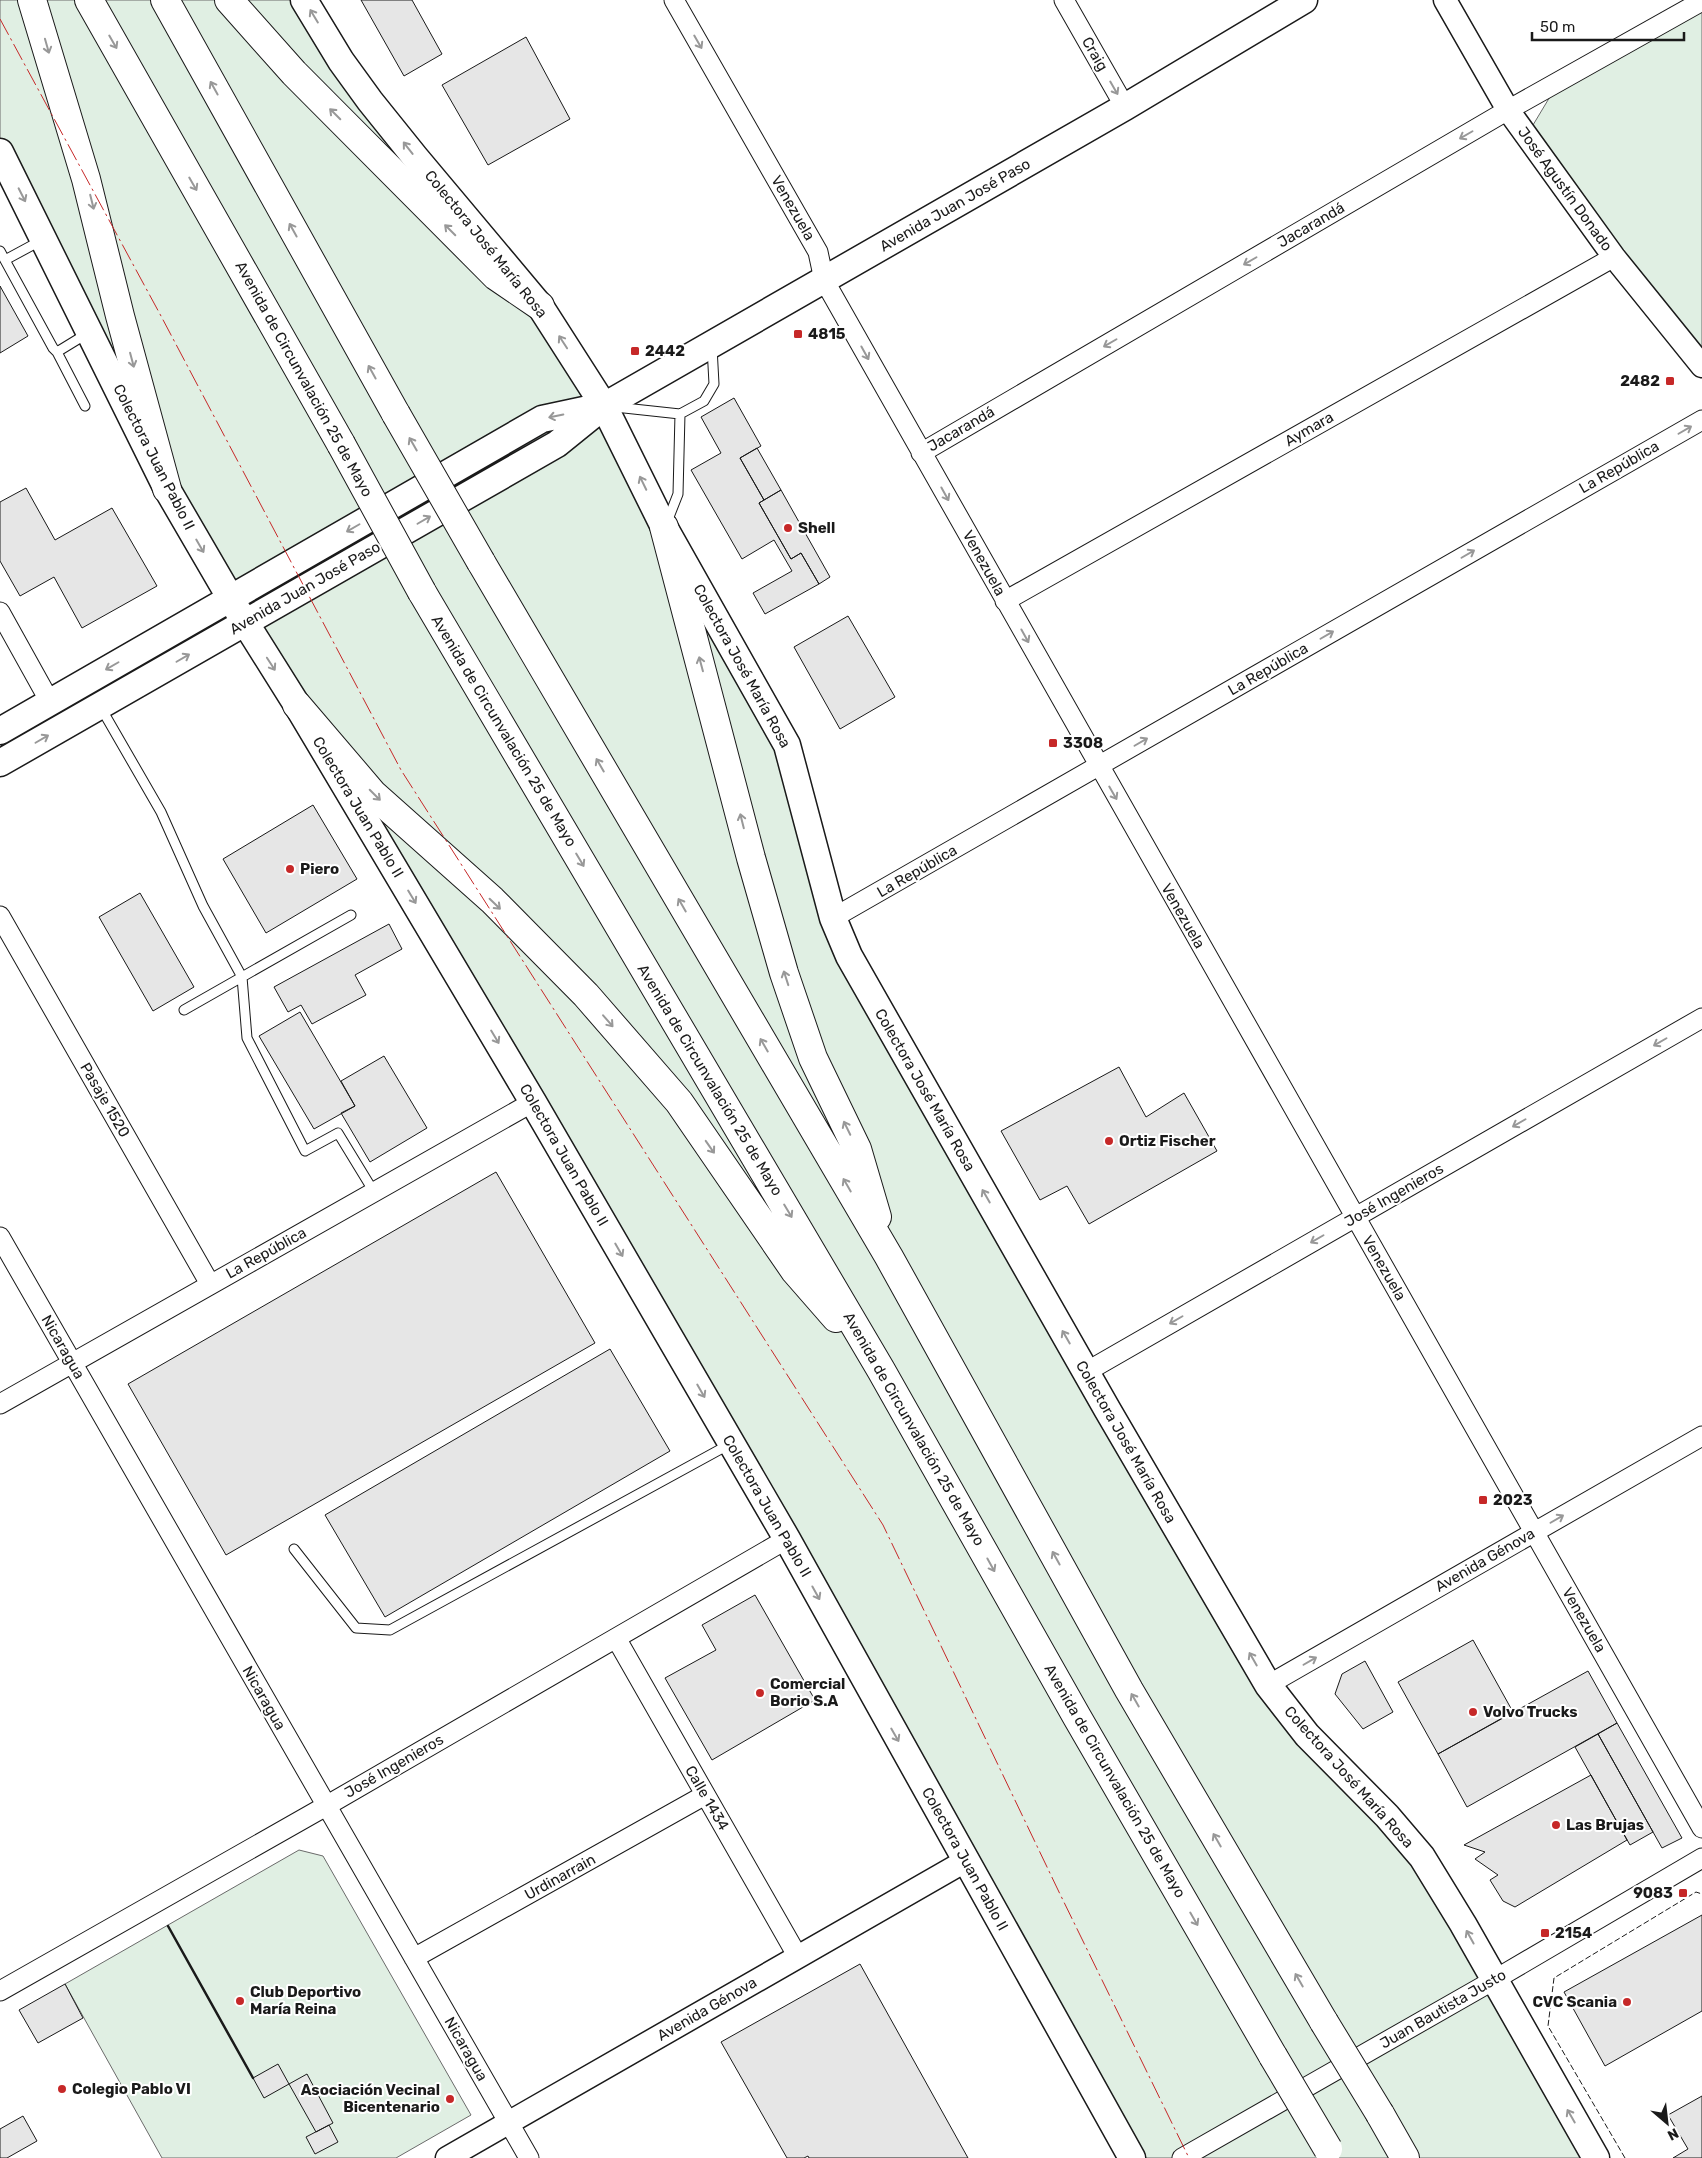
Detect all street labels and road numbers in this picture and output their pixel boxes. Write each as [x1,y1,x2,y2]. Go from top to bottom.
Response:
street label: Craig [1078,34,1112,74]
street label: José Agustín Donado [1514,123,1616,255]
street label: Avenida Juan José Paso [876,154,1034,256]
street label: Colectora José María Rosa [421,167,551,321]
street label: Venezuela [767,172,819,244]
street label: Jacarandá [1274,199,1348,251]
street label: Avenida de Circunvalación 25 de Mayo [232,258,376,500]
street label: Colectora Juan Pablo II [109,381,199,533]
street label: Jacarandá [924,403,998,455]
street label: Aymara [1281,408,1337,450]
street label: La República [1576,437,1662,497]
street label: Venezuela [959,527,1009,599]
street label: Avenida Juan José Paso [226,537,384,639]
street label: Colectora José María Rosa [689,581,795,751]
street label: Avenida de Circunvalación 25 de Mayo [428,612,580,850]
street label: La República [1225,639,1311,699]
street label: Colectora Juan Pablo II [309,733,407,881]
street label: La República [874,841,960,901]
street label: Venezuela [1157,880,1209,952]
street label: Avenida de Circunvalación 25 de Mayo [634,961,786,1199]
street label: Colectora José María Rosa [871,1006,979,1174]
street label: Pasaje 1520 [76,1059,134,1141]
street label: Colectora Juan Pablo II [516,1081,612,1229]
street label: José Ingenieros [1341,1159,1447,1231]
street label: La República [223,1223,309,1283]
street label: Venezuela [1358,1232,1410,1304]
street label: Avenida de Circunvalación 25 de Mayo [840,1309,988,1549]
street label: Nicaragua [38,1312,88,1382]
street label: Colectora José María Rosa [1072,1358,1180,1526]
street label: Colectora Juan Pablo II [719,1432,815,1580]
street label: Avenida Génova [1432,1524,1538,1596]
street label: Venezuela [1558,1584,1610,1656]
street label: Avenida de Circunvalación 25 de Mayo [1041,1661,1189,1901]
street label: Nicaragua [239,1663,289,1733]
street label: Colectora José María Rosa [1281,1702,1417,1852]
street label: José Ingenieros [341,1730,447,1802]
street label: Calle 1434 [681,1762,733,1834]
street label: Colectora Juan Pablo II [918,1784,1012,1934]
street label: Urdinarrain [521,1850,599,1904]
street label: Juan Bautista Justo [1377,1966,1509,2052]
street label: Avenida Génova [654,1973,760,2045]
street label: Nicaragua [441,2014,491,2084]

